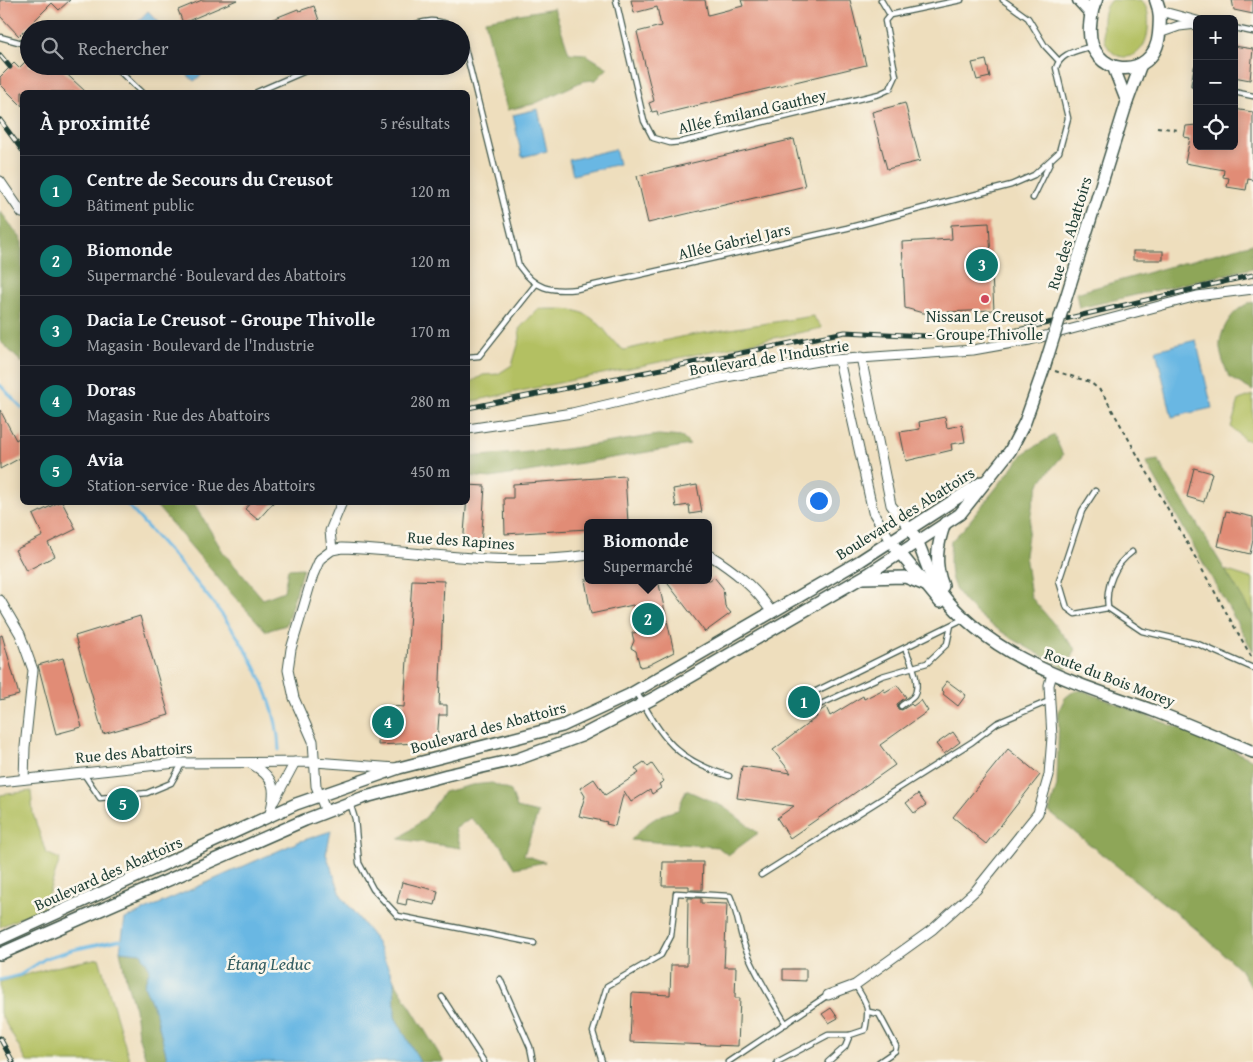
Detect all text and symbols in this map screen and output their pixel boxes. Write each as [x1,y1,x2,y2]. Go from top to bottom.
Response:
map controls [1193,15,1238,150]
button: + [1193,15,1238,60]
search box [20,20,470,75]
icon: search [38,34,66,62]
text: Rechercher [78,34,169,62]
button: − [1193,60,1238,105]
street label: Allée Émiland Gauthey [675,82,829,140]
button: locate [1193,105,1238,150]
text: À proximité [40,107,150,138]
text: 5 résultats [380,111,450,135]
text: Centre de Secours du Creusot [87,165,333,193]
street label: Rue des Abattoirs [1040,173,1098,293]
text: 1 [52,179,60,203]
text: 120 m [410,179,450,203]
text: Bâtiment public [87,193,194,217]
street label: Allée Gabriel Jars [675,216,793,266]
text: Biomonde [87,235,173,263]
pin: 3 [966,246,998,284]
text: 2 [52,249,60,273]
text: 120 m [410,249,450,273]
text: Supermarché · Boulevard des Abattoirs [87,263,346,287]
marker: Nissan Le Creusot - Groupe Thivolle [979,293,991,305]
place label: Nissan Le Creusot - Groupe Thivolle [926,304,1044,346]
text: Dacia Le Creusot - Groupe Thivolle [87,305,375,333]
text: 3 [52,319,60,343]
text: 170 m [410,319,450,343]
text: Magasin · Boulevard de l'Industrie [87,333,314,357]
street label: Boulevard de l'Industrie [687,333,851,381]
text: Doras [87,375,136,403]
text: 4 [52,389,60,413]
text: 280 m [410,389,450,413]
text: Magasin · Rue des Abattoirs [87,403,270,427]
text: Avia [87,445,124,473]
text: 5 [52,459,60,483]
text: 450 m [410,459,450,483]
street label: Boulevard des Abattoirs [831,460,979,566]
text: Station-service · Rue des Abattoirs [87,473,315,497]
your location [806,488,832,514]
popup [584,519,712,584]
street label: Rue des Rapines [407,524,515,556]
text: Biomonde [603,526,689,554]
text: Supermarché [603,554,693,578]
pin: 2 [632,600,664,638]
street label: Route du Bois Morey [1041,641,1179,713]
pin: 1 [788,683,820,721]
street label: Boulevard des Abattoirs [408,695,568,759]
pin: 4 [372,703,404,741]
street label: Rue des Abattoirs [75,735,193,769]
pin: 5 [107,785,139,823]
street label: Boulevard des Abattoirs [30,830,186,916]
water label: Étang Leduc [226,950,312,977]

